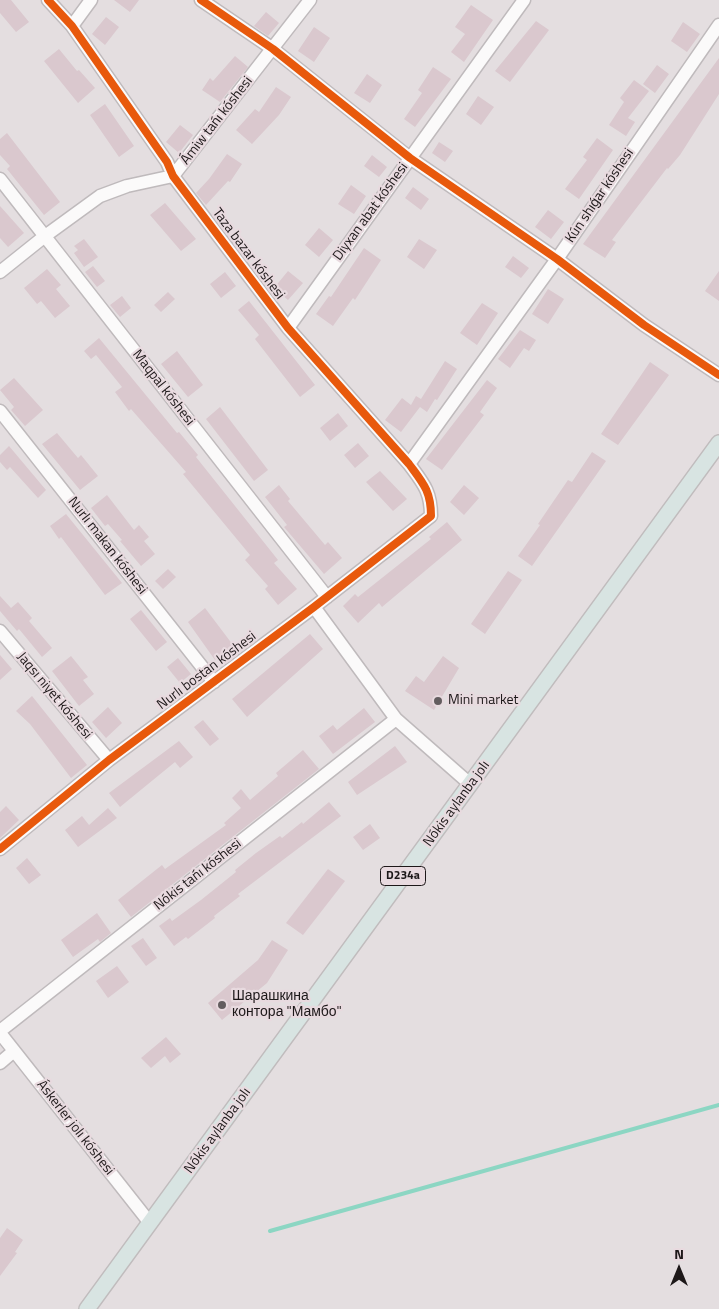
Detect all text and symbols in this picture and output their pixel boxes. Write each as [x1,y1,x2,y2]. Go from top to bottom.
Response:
street label: Ámiw tańı kóshesi [177,74,257,168]
street label: Kún shıǵar kóshesi [562,146,638,246]
street label: Diyxan abat kóshesi [330,160,412,264]
street label: Taza bazar kóshesi [208,205,288,303]
street label: Maqpal kóshesi [128,347,198,429]
street label: Nurlı makan kóshesi [64,494,150,598]
street label: Nurlı bostan kóshesi [154,628,260,714]
street label: Jaqsı niyet kóshesi [13,649,95,743]
place label: Mini market [448,693,519,709]
marker: Mini market [432,695,444,707]
street label: Nókis aylanba jolı [420,758,494,850]
street label: Nókis tańı kóshesi [151,836,245,914]
road number: D234a [380,866,426,886]
place label: Шарашкина контора "Мамбо" [232,989,342,1022]
marker: Шарашкина контора "Мамбо" [216,999,228,1011]
street label: Áskerler jolı kóshesi [33,1077,117,1179]
street label: Nókis aylanba jolı [181,1085,255,1177]
text: N [674,1243,684,1264]
north arrow [654,1244,704,1294]

